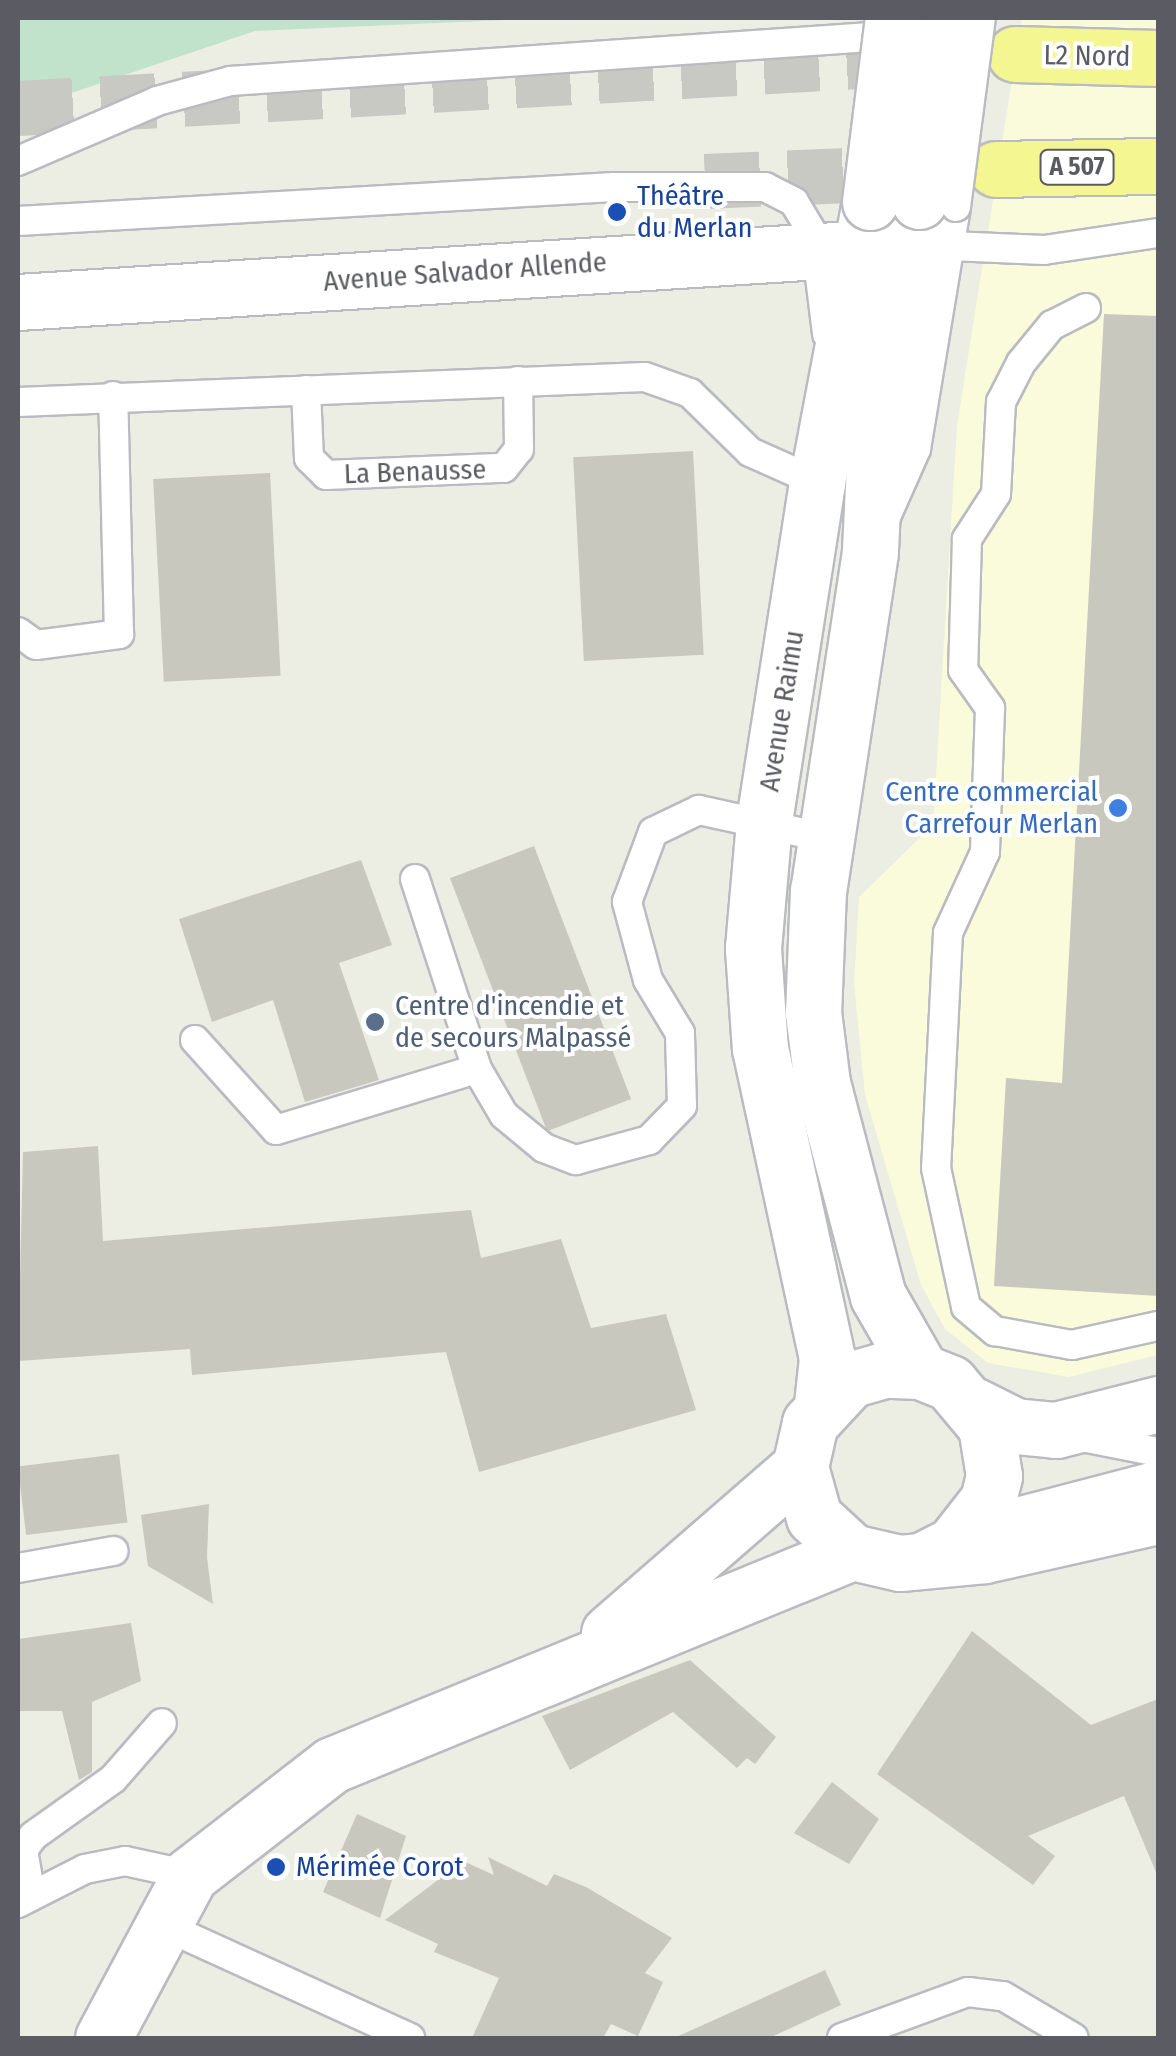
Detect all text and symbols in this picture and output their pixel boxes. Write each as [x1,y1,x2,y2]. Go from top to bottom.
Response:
street label: L2 Nord [1043,38,1131,74]
road number: A 507 [1040,147,1114,187]
place label: Théâtre du Merlan [637,179,752,245]
marker: Théâtre du Merlan [606,201,628,223]
street label: Avenue Salvador Allende [322,245,608,299]
street label: La Benausse [343,453,487,491]
street label: Avenue Raimu [753,628,811,794]
place label: Centre commercial Carrefour Merlan [885,775,1098,841]
marker: Centre commercial Carrefour Merlan [1107,797,1129,819]
place label: Centre d'incendie et de secours Malpassé [395,989,631,1055]
marker: Centre d'incendie et de secours Malpassé [364,1011,386,1033]
place label: Mérimée Corot [296,1850,464,1884]
marker: Mérimée Corot [265,1856,287,1878]

